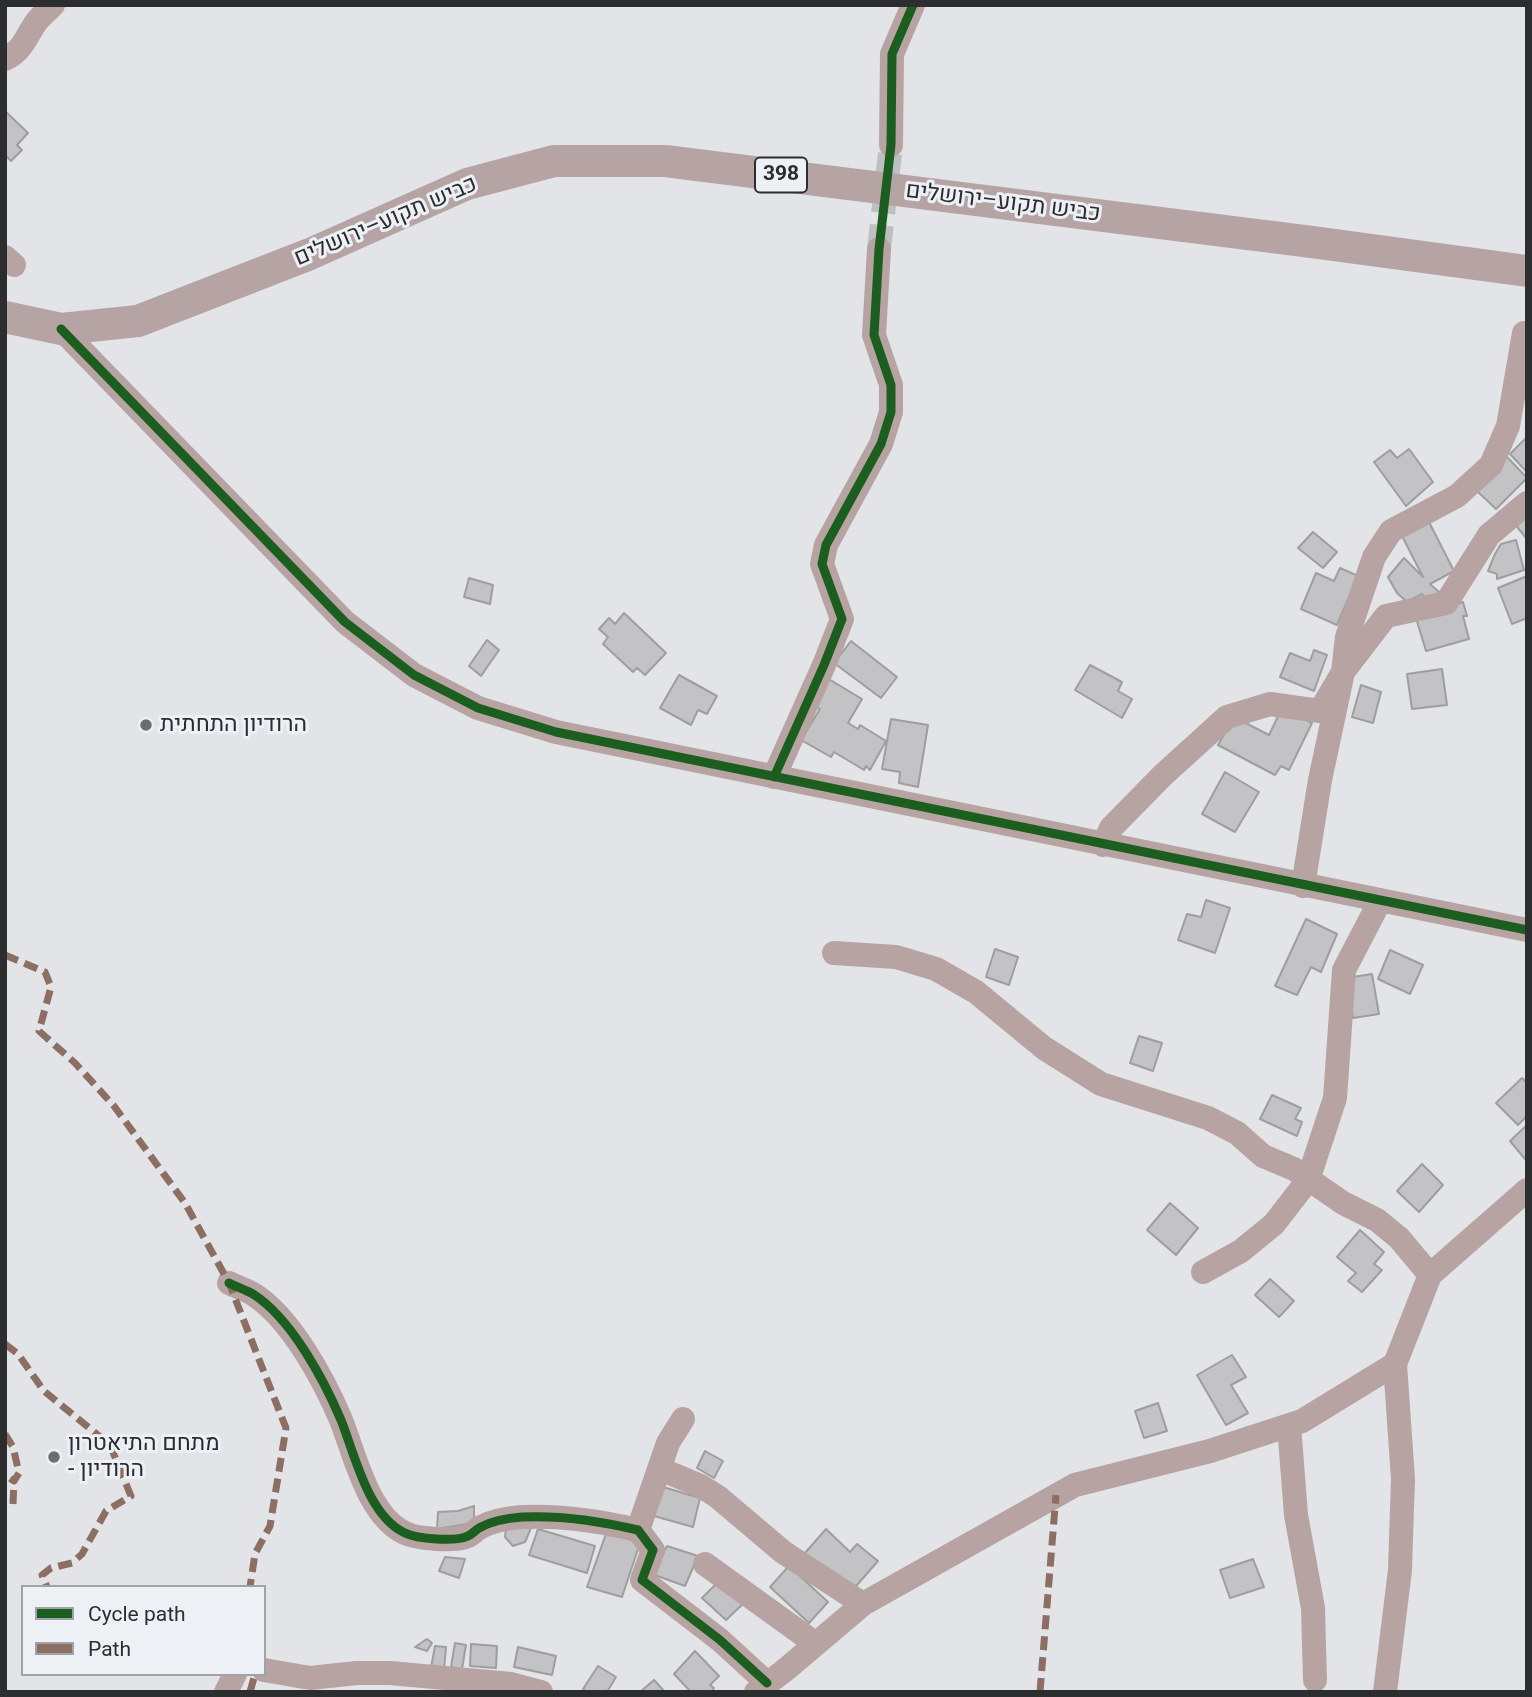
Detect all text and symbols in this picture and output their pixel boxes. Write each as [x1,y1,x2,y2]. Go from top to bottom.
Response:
road number: 398 [755,158,807,192]
street label: כביש תקוע–ירושלים [290,171,482,273]
street label: כביש תקוע–ירושלים [904,177,1102,229]
place label: הרודיון התחתית [160,711,307,739]
marker: הרודיון התחתית [138,717,154,733]
place label: מתחם התיאטרון - הרודיון [68,1430,220,1484]
marker: מתחם התיאטרון - הרודיון [46,1449,62,1465]
legend [21,1585,266,1676]
text: Cycle path [88,1602,186,1626]
text: Path [88,1637,131,1661]

